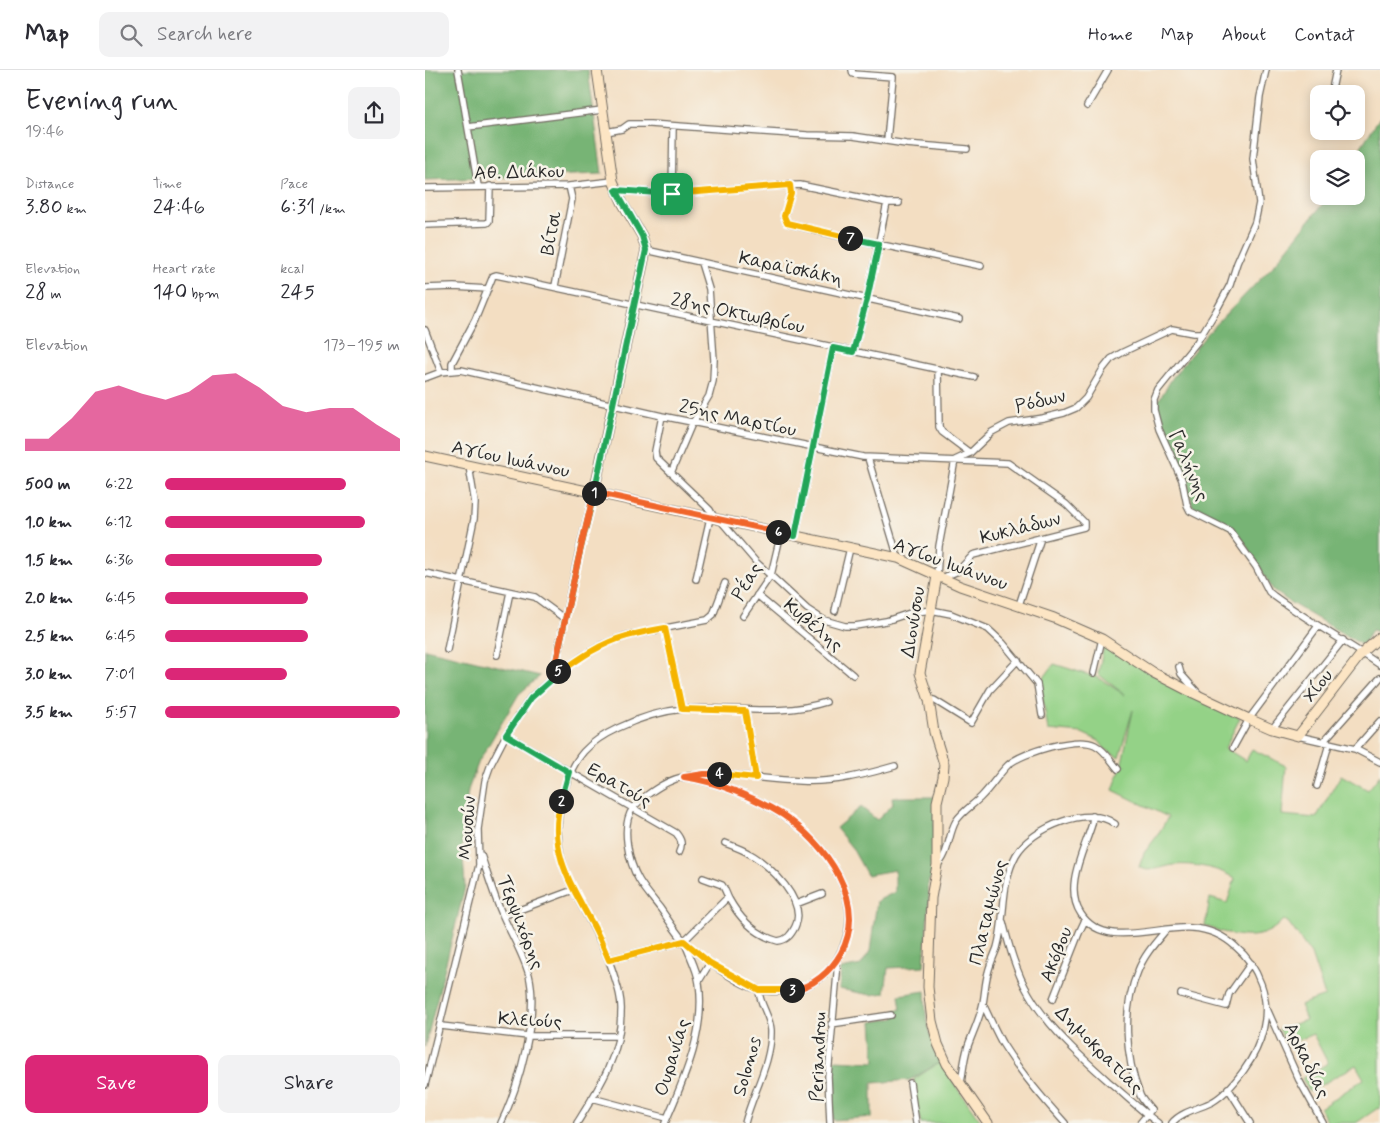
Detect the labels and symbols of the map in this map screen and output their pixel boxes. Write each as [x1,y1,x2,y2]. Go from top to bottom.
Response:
street label: Αθ. Διάκου [474,159,564,186]
pin [651,173,693,215]
street label: Βίτσι [535,209,568,257]
pin: 7 [837,226,863,250]
street label: Καραϊσκάκη [737,245,845,292]
street label: 28ης Οκτωβρίου [668,287,807,340]
street label: Ρόδων [1013,384,1068,419]
street label: 25ης Μαρτίου [677,394,799,443]
street label: Γαλήνης [1163,426,1215,505]
street label: Αγίου Ιωάννου [449,435,572,484]
pin: 1 [581,480,607,506]
street label: Κυκλάδων [977,506,1063,551]
pin: 6 [765,520,791,544]
street label: Αγίου Ιωάννου [890,532,1011,597]
street label: Ρέας [726,558,768,606]
street label: Διονύσου [896,585,931,660]
street label: Κυβέλης [778,593,848,657]
pin: 5 [545,658,571,684]
street label: Χίου [1297,664,1339,708]
street label: Ερατούς [583,757,656,814]
pin: 4 [707,762,731,786]
pin: 2 [549,788,573,814]
street label: Μουσών [453,795,482,861]
street label: Πλαταμώνος [963,857,1014,968]
street label: Τερψιχόρης [491,872,550,973]
street label: Ακόβου [1034,923,1079,986]
pin: 3 [779,978,805,1002]
street label: Δημοκρατίας [1049,1000,1149,1100]
street label: Κλειούς [497,1006,563,1035]
street label: Periandrou [804,1012,833,1102]
street label: Ουρανίας [649,1016,696,1099]
street label: Αρκαδίας [1278,1019,1336,1103]
street label: Solonos [727,1033,768,1099]

